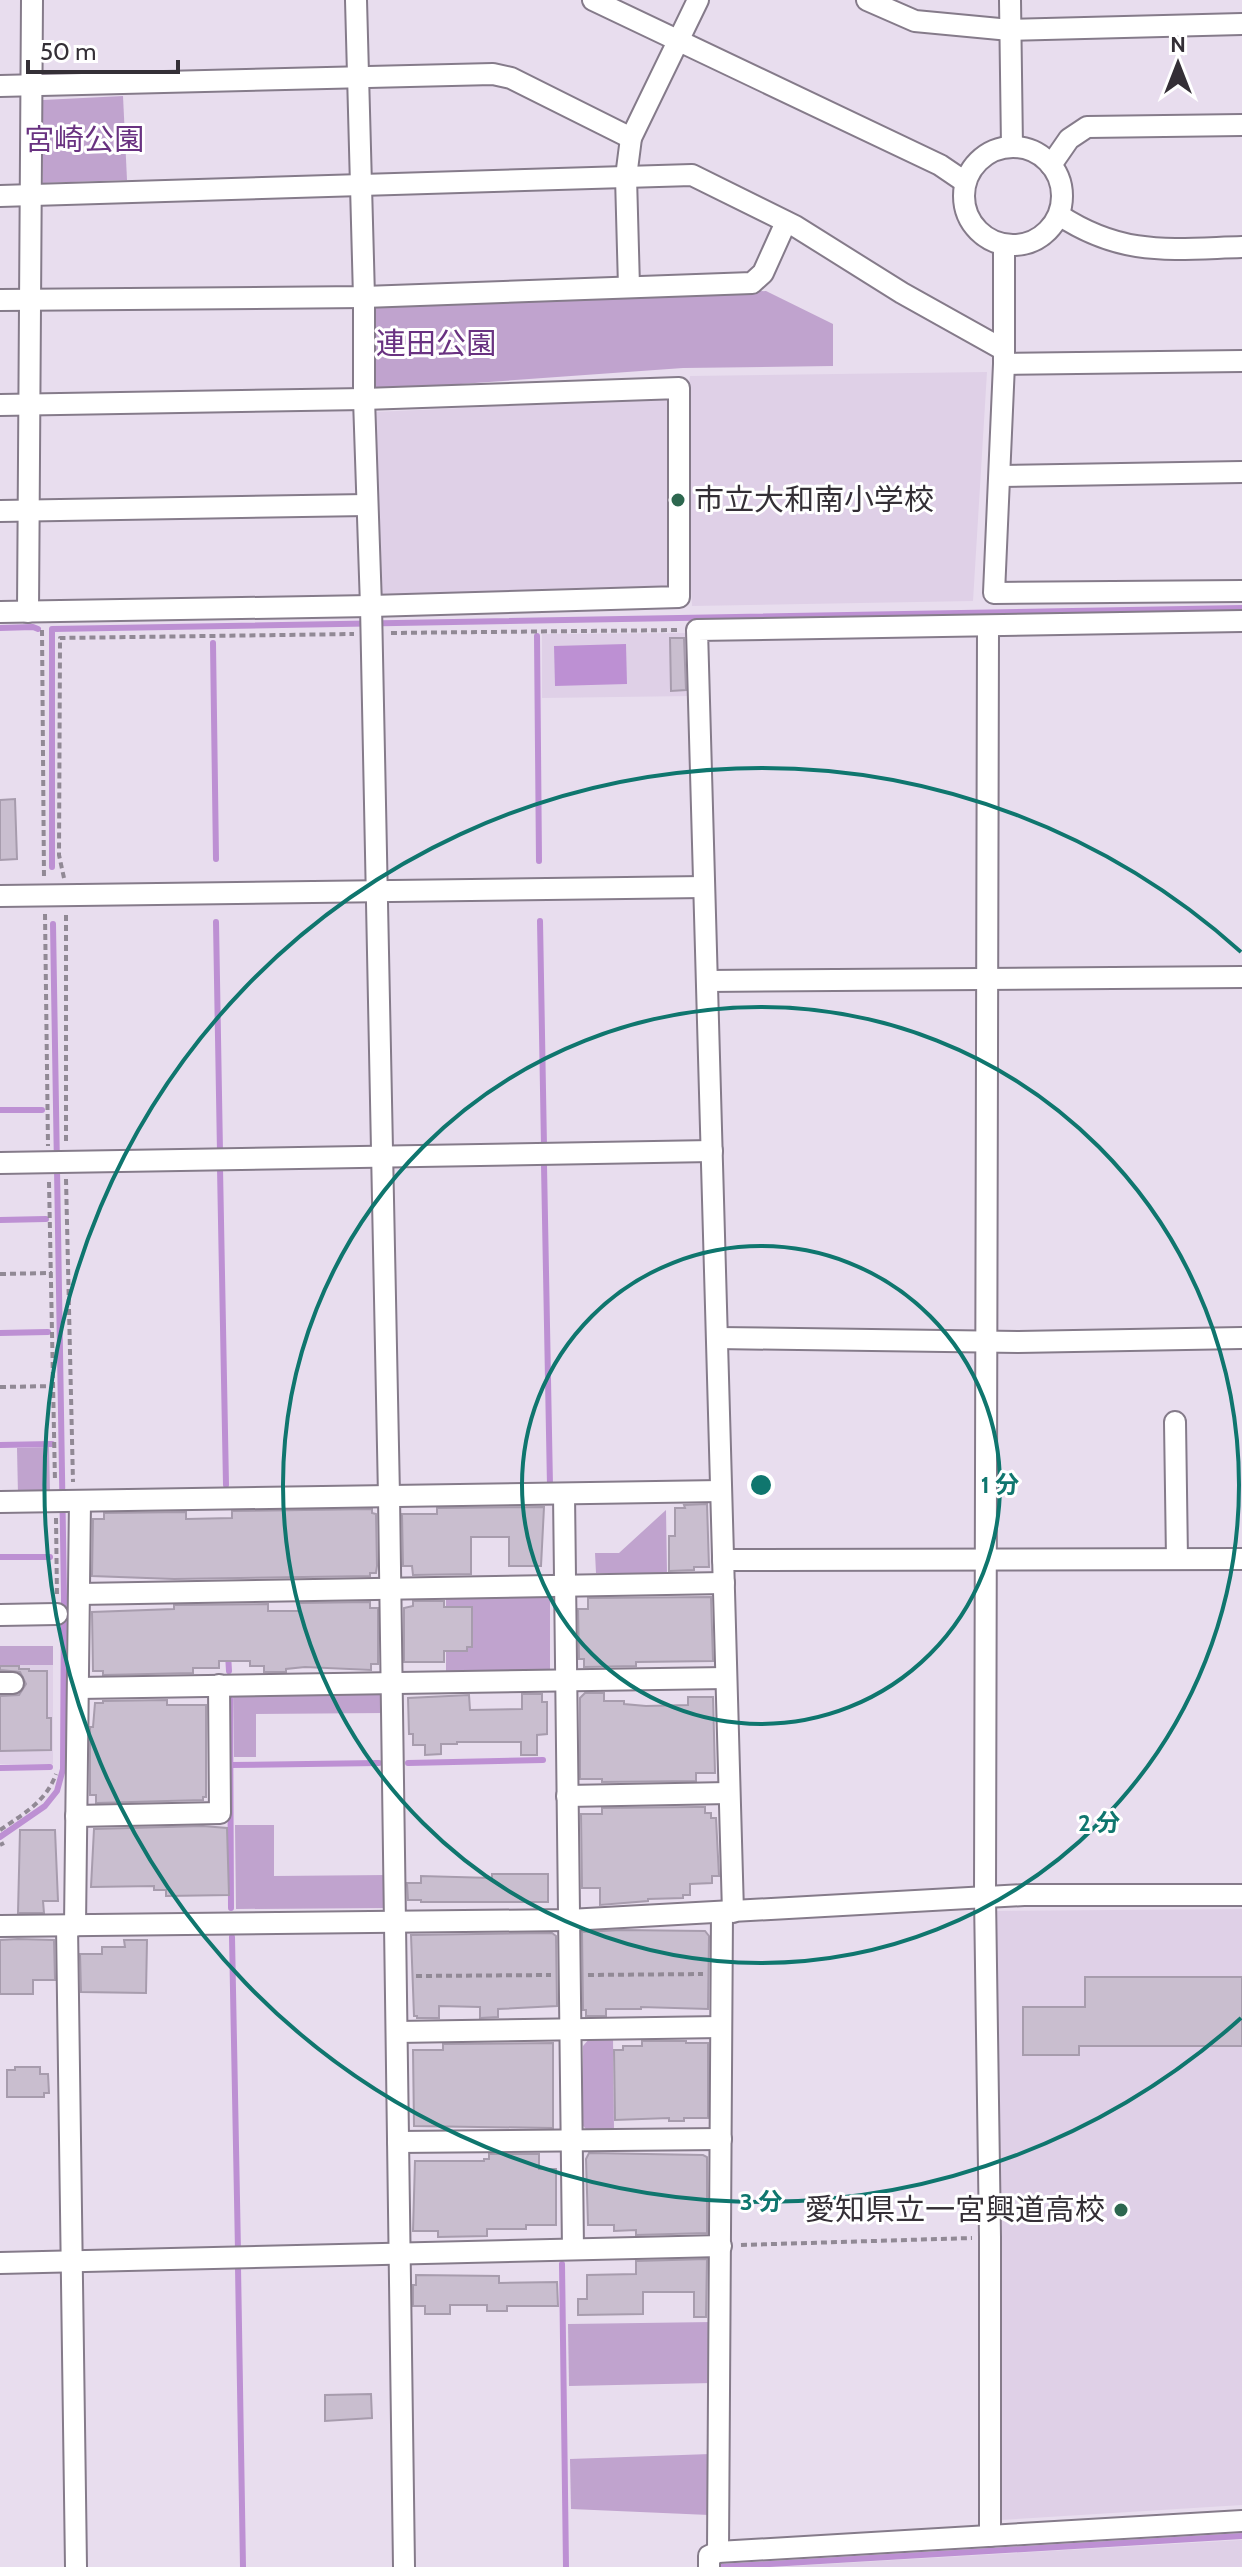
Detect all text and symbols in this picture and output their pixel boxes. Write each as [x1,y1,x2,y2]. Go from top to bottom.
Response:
scale bar [28,24,178,74]
north arrow [1138,24,1218,104]
text: N [1170,31,1186,58]
text: 50 m [40,37,96,66]
park label: 宮崎公園 [24,121,144,158]
park label: 連田公園 [376,325,496,362]
place label: 市立大和南小学校 [694,481,934,518]
marker: 市立大和南小学校 [669,491,687,509]
text: 1 分 [981,1470,1019,1499]
centre of rings [747,1471,775,1499]
text: 2 分 [1078,1808,1120,1837]
text: 3 分 [740,2187,782,2216]
place label: 愛知県立一宮興道高校 [805,2191,1105,2228]
marker: 愛知県立一宮興道高校 [1112,2201,1130,2219]

